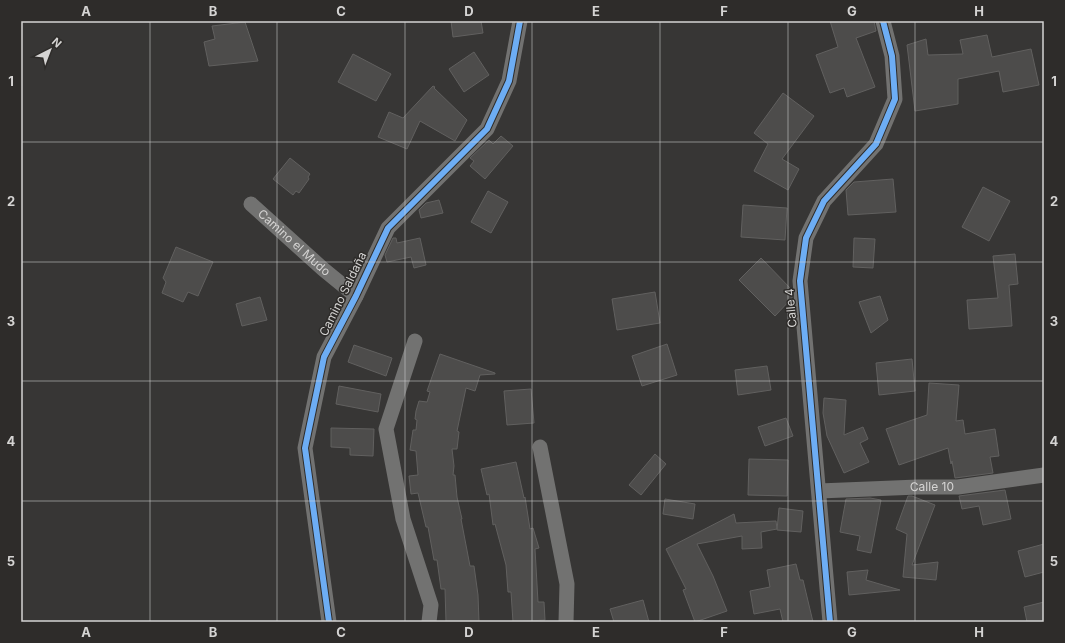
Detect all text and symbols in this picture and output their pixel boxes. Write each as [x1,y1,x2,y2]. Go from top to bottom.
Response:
text: A [81,3,91,19]
text: B [209,3,218,19]
text: C [336,3,346,19]
text: D [464,3,474,19]
text: E [592,3,600,19]
text: F [720,3,728,19]
text: G [847,3,857,19]
text: H [974,3,984,19]
north arrow [30,30,70,70]
text: N [49,35,64,51]
text: 1 [8,73,14,89]
text: 1 [1051,73,1057,89]
text: 2 [7,193,15,209]
text: 2 [1050,193,1058,209]
street label: Camino el Mudo [255,206,334,279]
street label: Camino Saldaña [316,249,369,338]
street label: Calle 4 [781,288,800,328]
text: 3 [7,313,15,329]
text: 3 [1050,313,1058,329]
text: 4 [7,433,16,449]
text: 4 [1050,433,1059,449]
street label: Calle 10 [910,479,954,494]
text: 5 [7,553,15,569]
text: 5 [1050,553,1058,569]
text: A [81,624,91,640]
text: B [209,624,218,640]
text: C [336,624,346,640]
text: D [464,624,474,640]
text: E [592,624,600,640]
text: F [720,624,728,640]
text: G [847,624,857,640]
text: H [974,624,984,640]

